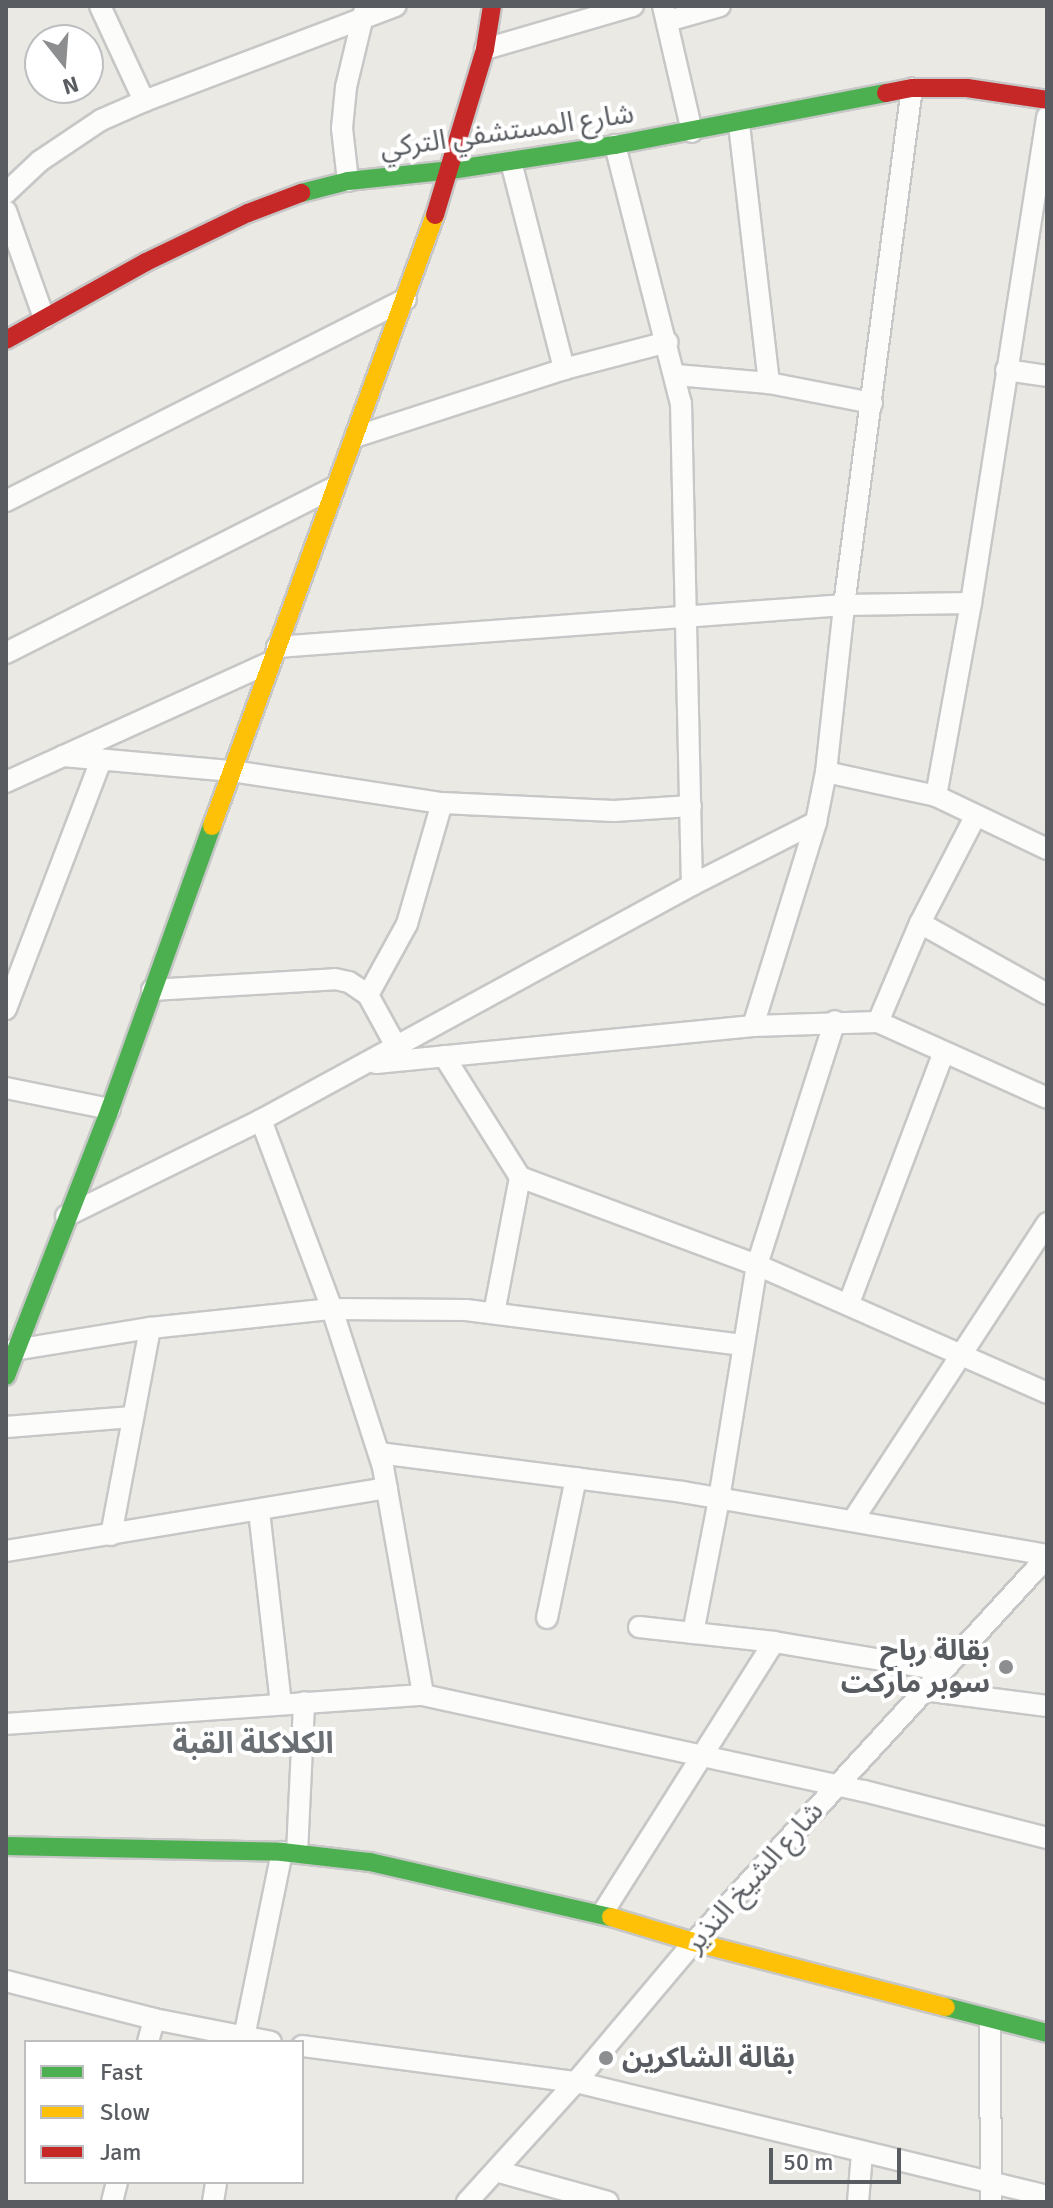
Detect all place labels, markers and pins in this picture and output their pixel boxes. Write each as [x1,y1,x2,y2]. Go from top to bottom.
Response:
place label: بقالة رباح سوبر ماركت [841,1634,990,1700]
marker: بقالة رباح سوبر ماركت [997,1658,1015,1676]
place label: بقالة الشاكرين [622,2041,795,2075]
marker: بقالة الشاكرين [597,2049,615,2067]

